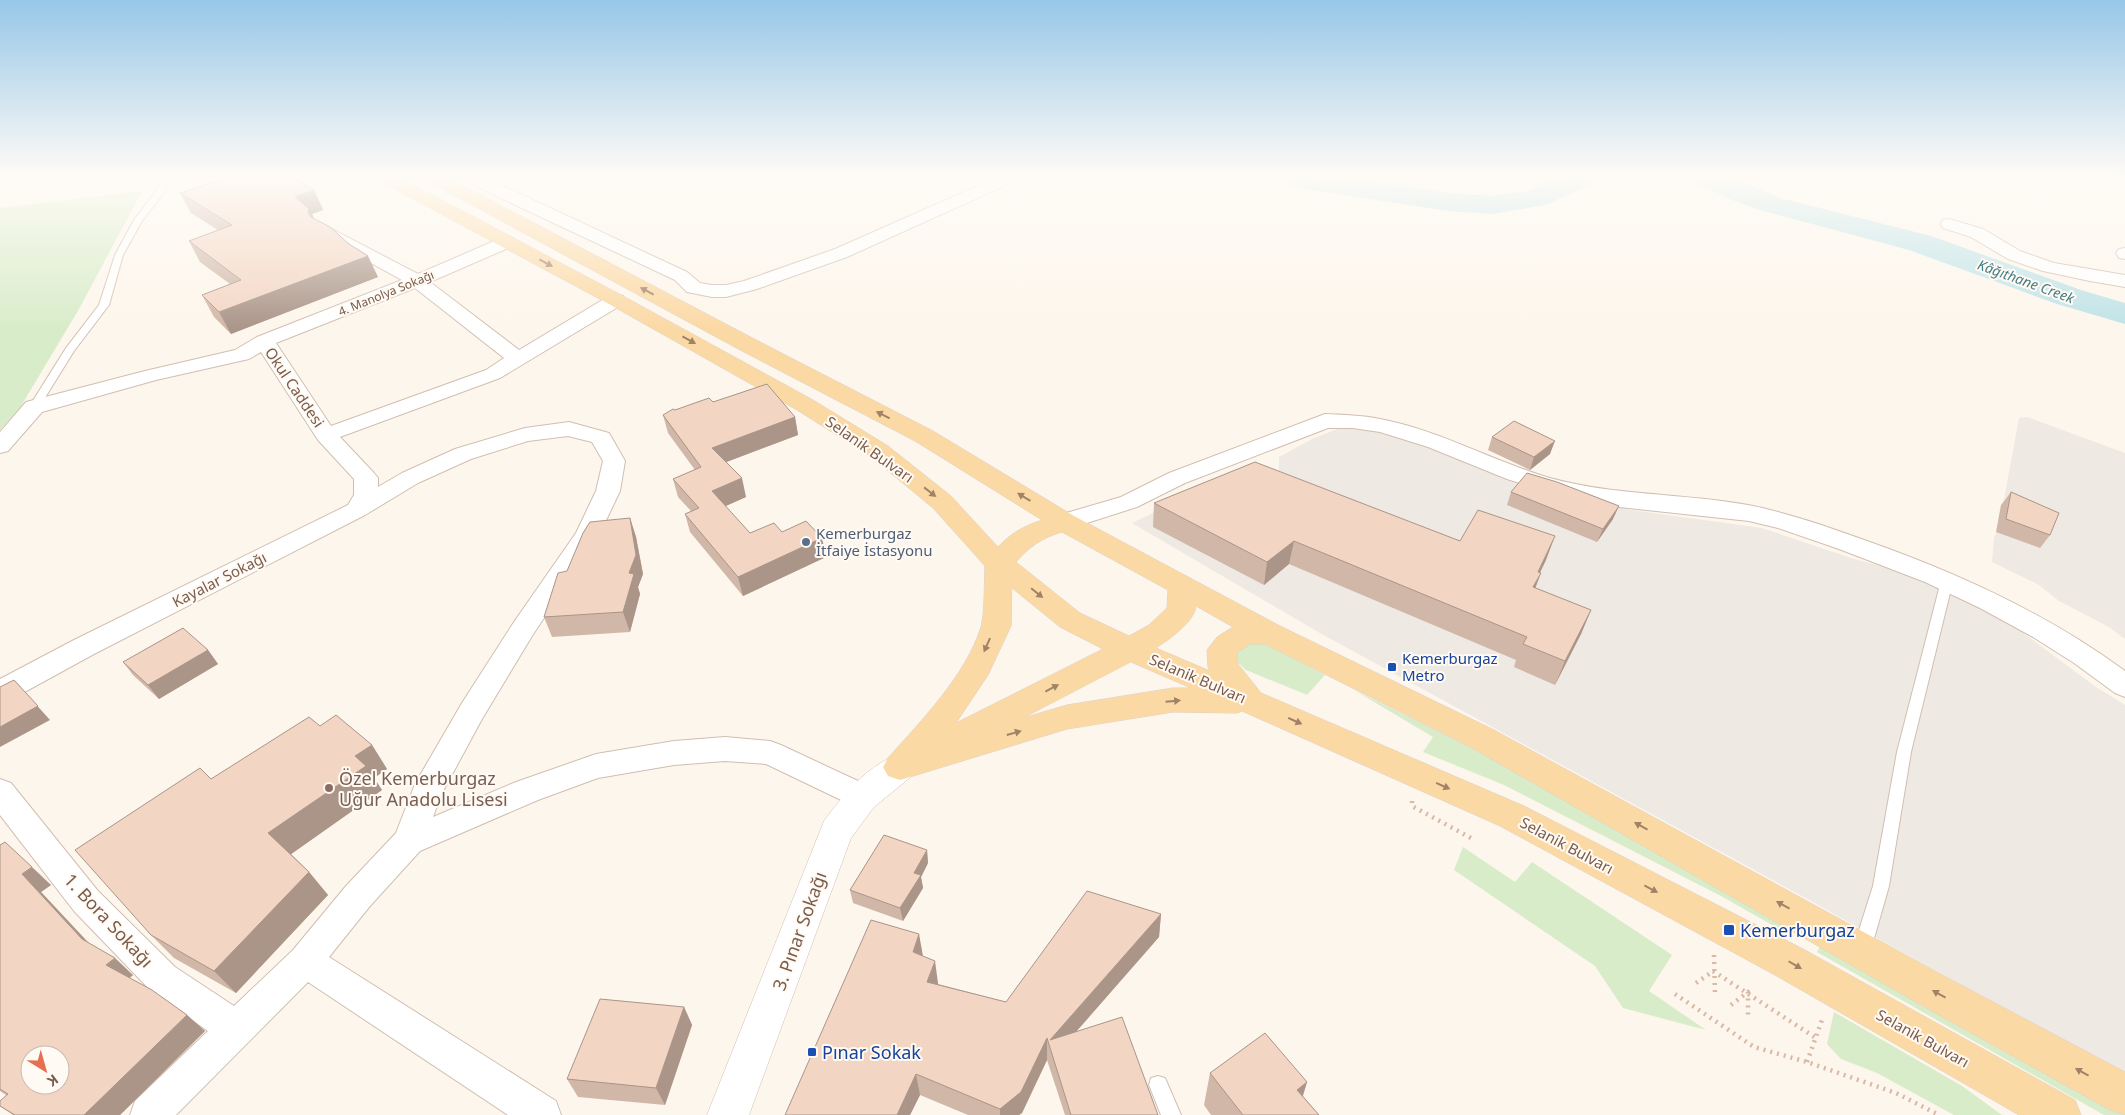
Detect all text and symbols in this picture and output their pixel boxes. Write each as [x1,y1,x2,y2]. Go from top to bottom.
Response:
water label: Kâğıthane Creek [1975,255,2078,308]
one-way arrow [539,259,553,267]
street label: 4. Manolya Sokağı [336,266,436,320]
one-way arrow [639,287,654,295]
one-way arrow [682,336,696,345]
street label: Okul Caddesi [261,343,329,431]
street label: Selanik Bulvarı [822,411,918,487]
one-way arrow [876,411,891,419]
one-way arrow [923,486,936,497]
one-way arrow [1017,492,1030,501]
place label: Kemerburgaz İtfaiye İstasyonu [816,523,933,560]
marker: Kemerburgaz İtfaiye İstasyonu [800,536,812,548]
street label: Kayalar Sokağı [169,547,269,611]
one-way arrow [1031,588,1044,599]
one-way arrow [983,638,991,652]
place label: Kemerburgaz Metro [1402,648,1498,685]
street label: Selanik Bulvarı [1147,649,1249,707]
marker: Kemerburgaz Metro [1386,661,1398,673]
one-way arrow [1045,684,1059,692]
one-way arrow [1165,696,1181,704]
one-way arrow [1288,717,1302,725]
one-way arrow [1006,729,1021,737]
place label: Özel Kemerburgaz Uğur Anadolu Lisesi [339,766,508,811]
marker: Özel Kemerburgaz Uğur Anadolu Lisesi [323,782,335,794]
one-way arrow [1436,782,1450,790]
street label: Selanik Bulvarı [1517,812,1617,878]
one-way arrow [1634,822,1648,830]
street label: 1. Bora Sokağı [59,868,159,972]
street label: 3. Pınar Sokağı [766,868,832,994]
one-way arrow [1644,885,1659,893]
one-way arrow [1776,901,1790,909]
place label: Kemerburgaz [1740,918,1855,942]
marker: Kemerburgaz [1722,923,1736,937]
one-way arrow [1788,961,1802,970]
one-way arrow [1932,990,1947,998]
street label: Selanik Bulvarı [1873,1004,1973,1072]
place label: Pınar Sokak [822,1040,921,1064]
north arrow [20,1045,70,1095]
marker: Pınar Sokak [806,1046,818,1058]
one-way arrow [2076,1067,2089,1076]
text: K [43,1070,63,1092]

